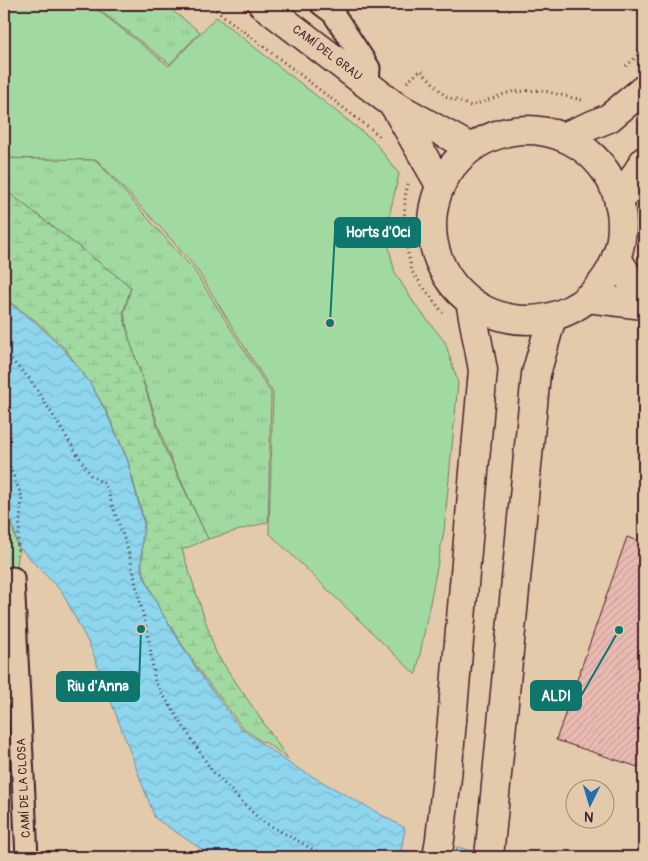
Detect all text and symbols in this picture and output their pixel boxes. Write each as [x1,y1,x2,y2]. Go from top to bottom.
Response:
street label: CAMÍ DEL GRAU [289,21,366,84]
callout: Horts d'Oci [335,218,420,247]
text: Horts d'Oci [346,224,411,241]
callout: Riu d'Anna [57,672,139,701]
text: Riu d'Anna [67,678,129,695]
callout: ALDI [531,681,581,710]
text: ALDI [541,688,571,705]
street label: CAMÍ DE LA CLOSA [13,737,34,838]
north arrow [566,778,616,828]
text: N [583,808,594,825]

